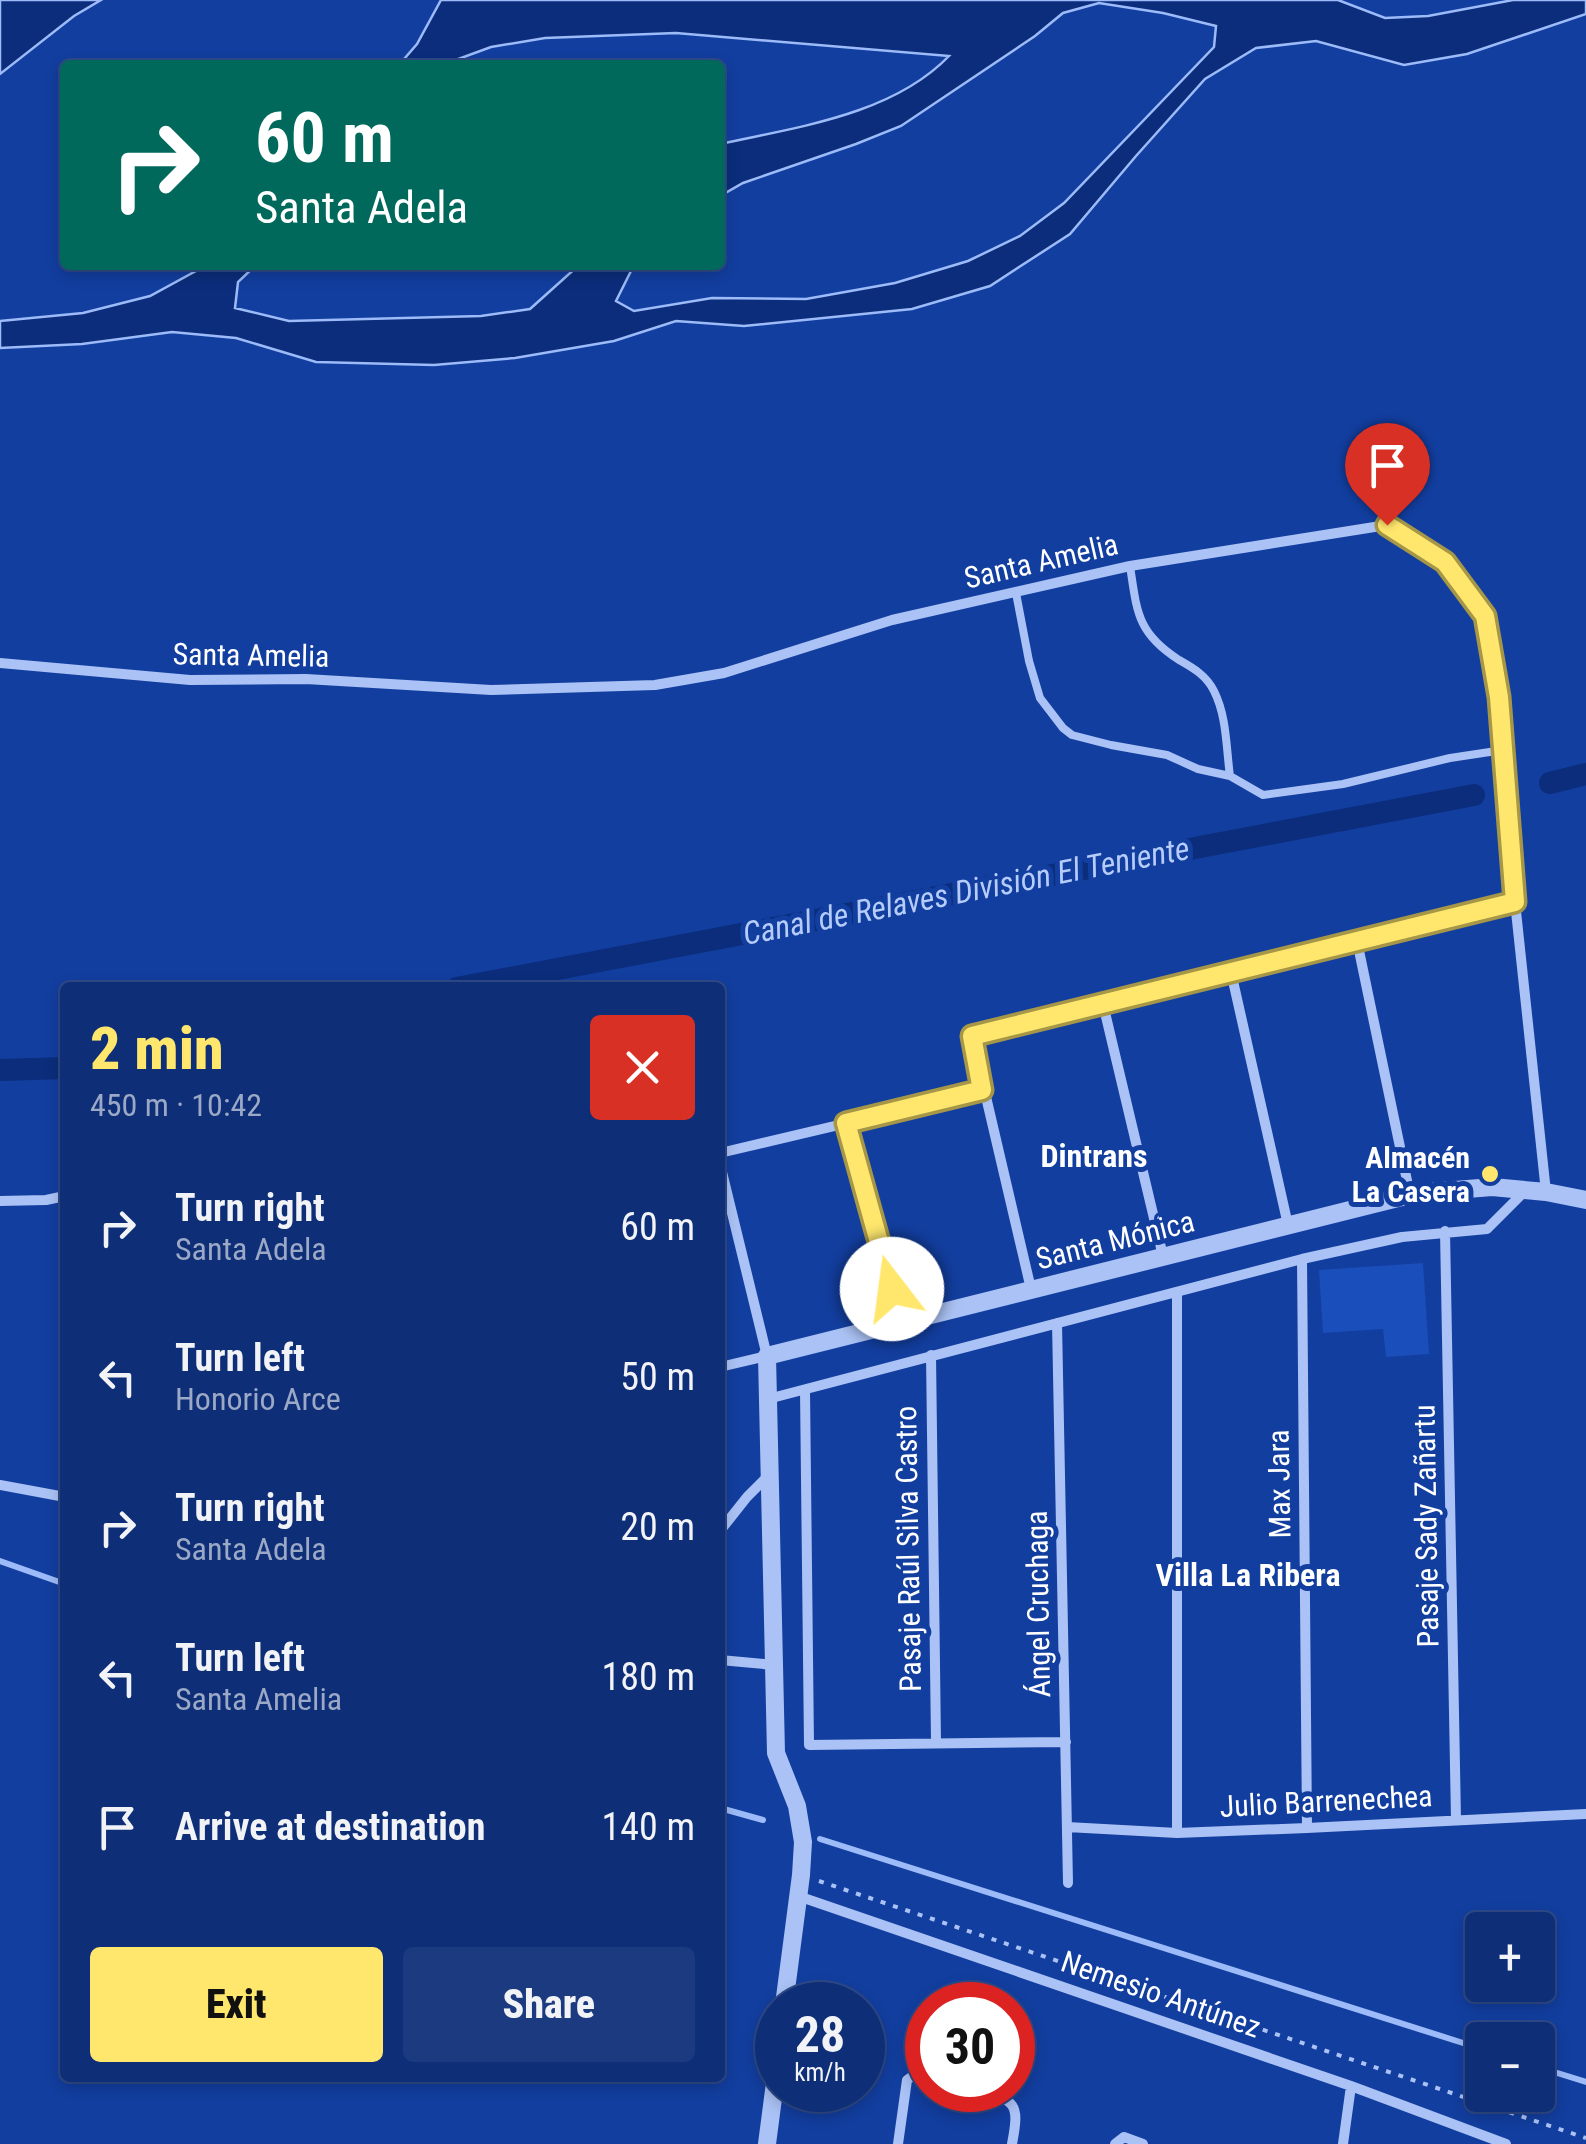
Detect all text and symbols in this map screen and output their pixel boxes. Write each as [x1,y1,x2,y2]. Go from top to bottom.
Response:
text: 60 m [255,97,394,179]
icon: right [90,100,220,230]
text: Santa Adela [255,181,468,234]
pin [1345,423,1430,526]
icon: arrive [1360,438,1415,493]
street label: Santa Amelia [961,526,1121,596]
street label: Santa Amelia [172,636,330,674]
water label: Canal de Relaves División El Teniente [739,829,1193,953]
text: 2 min [90,1013,224,1084]
button: close [590,1015,695,1120]
text: 450 m · 10:42 [90,1086,262,1124]
district label: Dintrans [1040,1137,1148,1175]
place label: Almacén La Casera [1352,1140,1470,1209]
marker: Almacén La Casera [1479,1163,1501,1185]
text: Turn right [175,1186,325,1230]
icon: right [90,1200,145,1255]
street label: Santa Mónica [1032,1203,1198,1277]
text: 60 m [620,1205,695,1249]
text: Santa Adela [175,1230,327,1268]
position arrow [840,1237,944,1341]
text: Turn left [175,1336,305,1380]
icon: left [90,1350,145,1405]
text: 50 m [620,1355,695,1399]
text: Honorio Arce [175,1380,341,1418]
street label: Pasaje Sady Zañartu [1406,1404,1446,1648]
street label: Pasaje Raúl Silva Castro [888,1406,928,1692]
street label: Max Jara [1261,1429,1297,1539]
text: Turn right [175,1486,325,1530]
icon: right [90,1500,145,1555]
text: 20 m [620,1505,695,1549]
street label: Ángel Cruchaga [1019,1510,1057,1698]
text: Santa Adela [175,1530,327,1568]
district label: Villa La Ribera [1155,1556,1341,1594]
text: Turn left [175,1636,305,1680]
icon: left [90,1650,145,1705]
text: 180 m [601,1655,695,1699]
text: Santa Amelia [175,1680,342,1718]
street label: Julio Barrenechea [1219,1778,1433,1824]
icon: arrive [90,1800,145,1855]
text: Arrive at destination [175,1805,485,1849]
text: 140 m [601,1805,695,1849]
map controls [1465,1912,1555,2112]
button: + [1465,1912,1555,2002]
street label: Nemesio Antúnez [1057,1943,1265,2045]
button: Exit [90,1947,383,2062]
button: Share [403,1947,695,2062]
speed limit sign: 30 [905,1982,1035,2112]
text: 28 [795,2006,845,2064]
button: − [1465,2022,1555,2112]
text: km/h [794,2058,846,2087]

